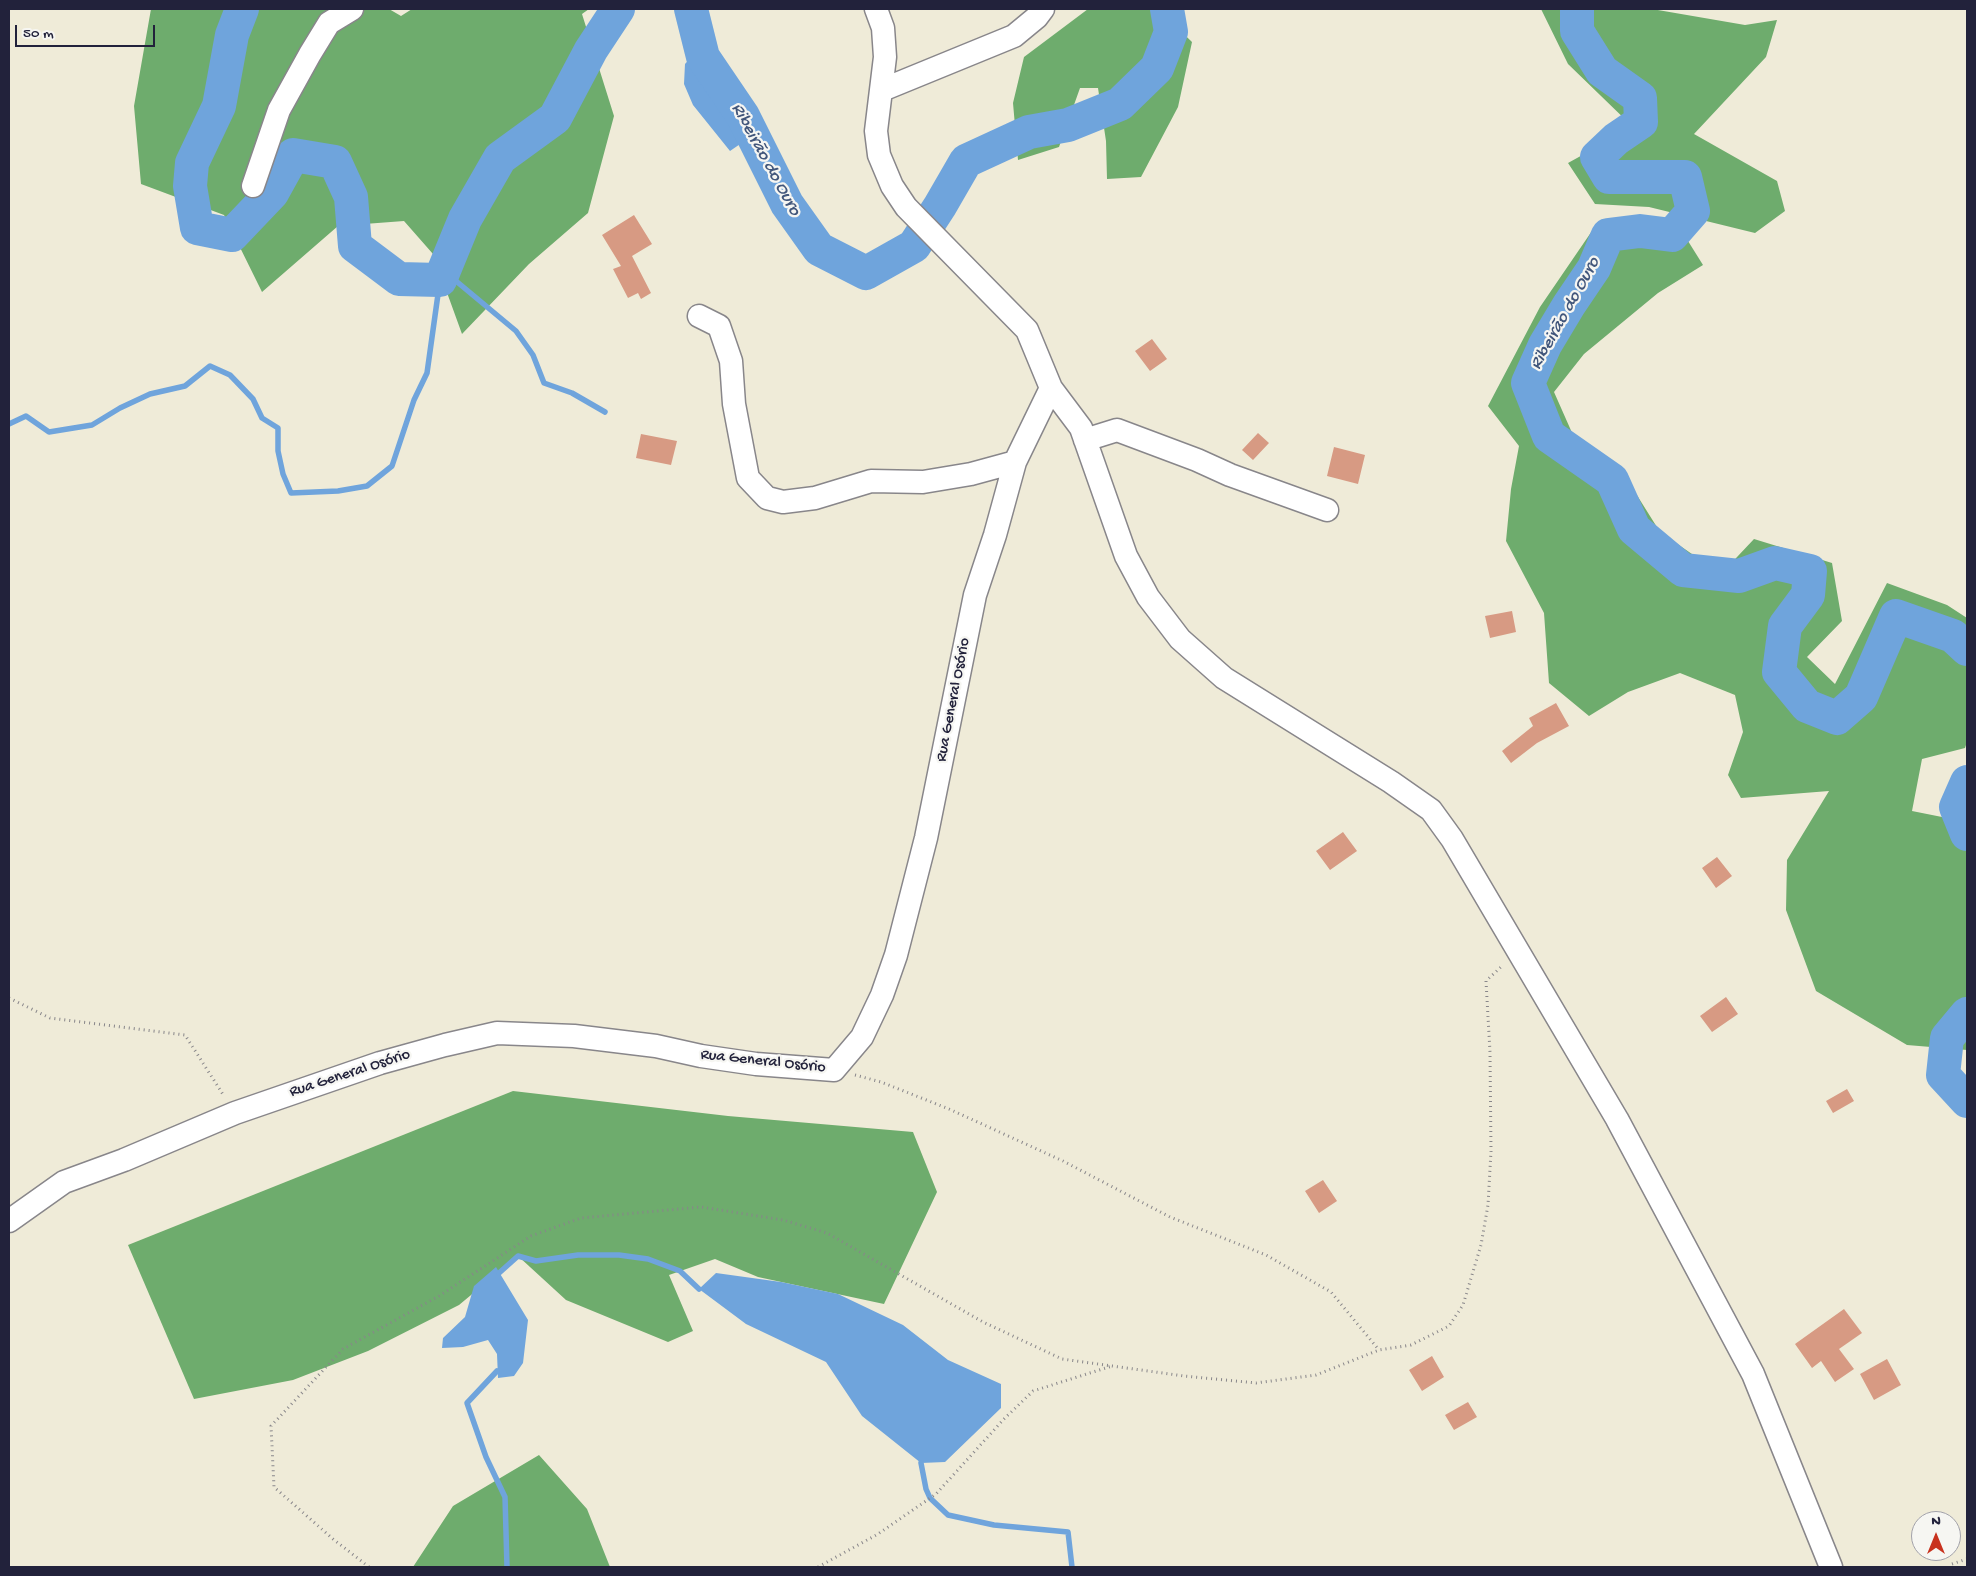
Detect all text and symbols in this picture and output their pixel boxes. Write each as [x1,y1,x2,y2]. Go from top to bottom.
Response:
scale bar [18,15,158,47]
text: 50 m [23,25,54,43]
water label: Ribeirão do Ouro [725,100,805,220]
water label: Ribeirão do Ouro [1526,254,1606,374]
street label: Rua General Osório [933,636,975,764]
street label: Rua General Osório [287,1045,413,1103]
street label: Rua General Osório [699,1046,827,1078]
north arrow [1911,1511,1961,1561]
text: N [1931,1513,1941,1530]

